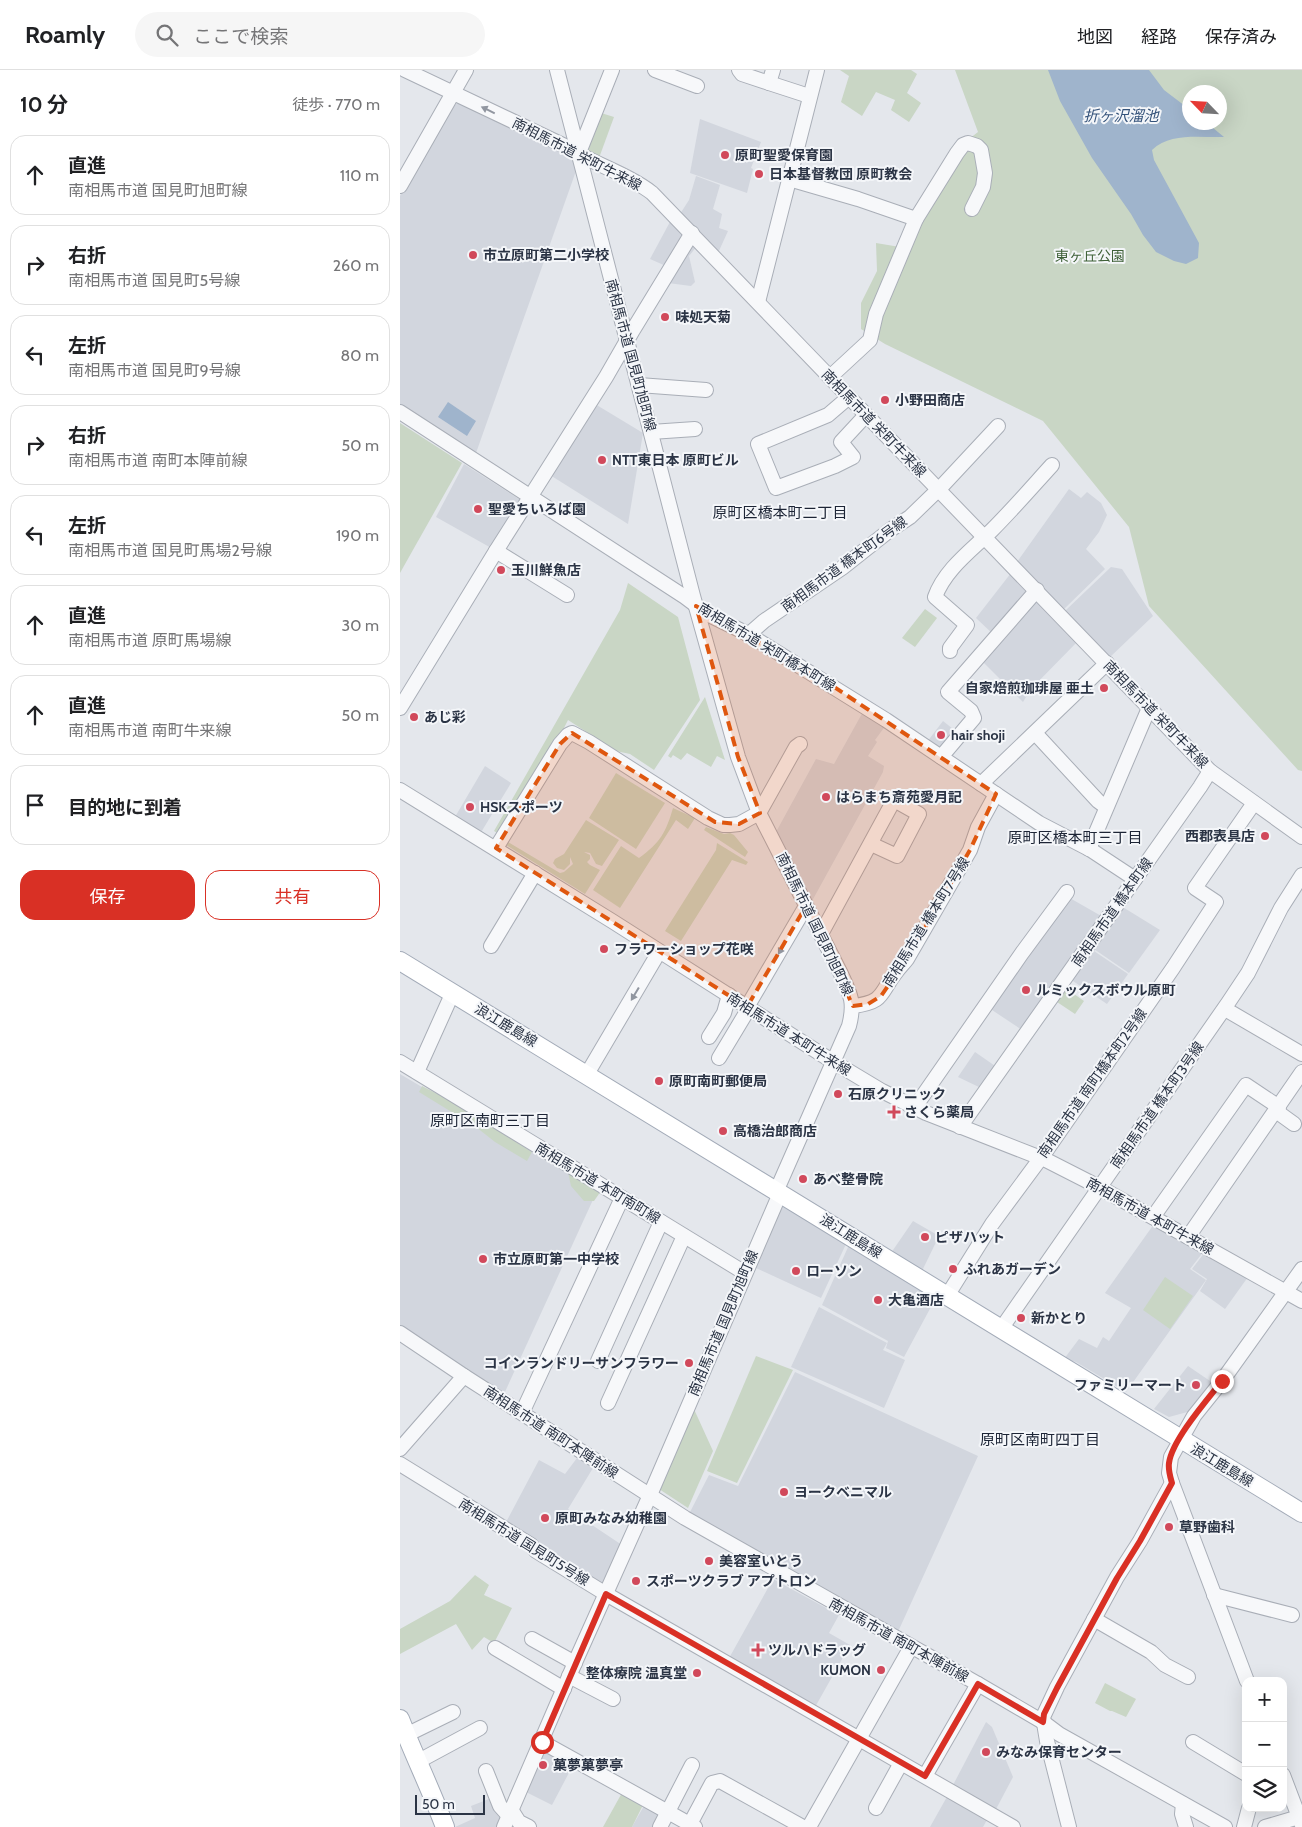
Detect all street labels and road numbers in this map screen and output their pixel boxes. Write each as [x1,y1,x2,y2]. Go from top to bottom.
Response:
street label: 南相馬市道 栄町牛来線 [509,113,645,195]
street label: 南相馬市道 国見町旭町線 [602,277,660,433]
street label: 南相馬市道 栄町牛来線 [818,365,930,481]
street label: 南相馬市道 橋本町6号線 [778,512,910,616]
street label: 南相馬市道 栄町橋本町線 [695,599,839,695]
street label: 南相馬市道 栄町牛来線 [1100,656,1212,772]
street label: 南相馬市道 国見町旭町線 [772,849,858,999]
street label: 南相馬市道 橋本町7号線 [879,854,973,990]
street label: 南相馬市道 橋本町線 [1068,854,1156,970]
street label: 南相馬市道 本町牛来線 [724,988,854,1080]
street label: 浪江鹿島線 [471,999,541,1051]
street label: 南相馬市道 南町橋本町2号線 [1033,1005,1151,1161]
street label: 南相馬市道 橋本町3号線 [1106,1038,1208,1172]
street label: 南相馬市道 本町南町線 [532,1138,664,1228]
street label: 南相馬市道 本町牛来線 [1083,1173,1217,1259]
street label: 浪江鹿島線 [817,1210,885,1262]
street label: 南相馬市道 国見町旭町線 [684,1247,762,1399]
street label: 南相馬市道 南町本陣前線 [480,1382,622,1482]
street label: 浪江鹿島線 [1187,1439,1257,1491]
street label: 南相馬市道 国見町5号線 [455,1494,593,1590]
street label: 南相馬市道 南町本陣前線 [826,1594,972,1686]

